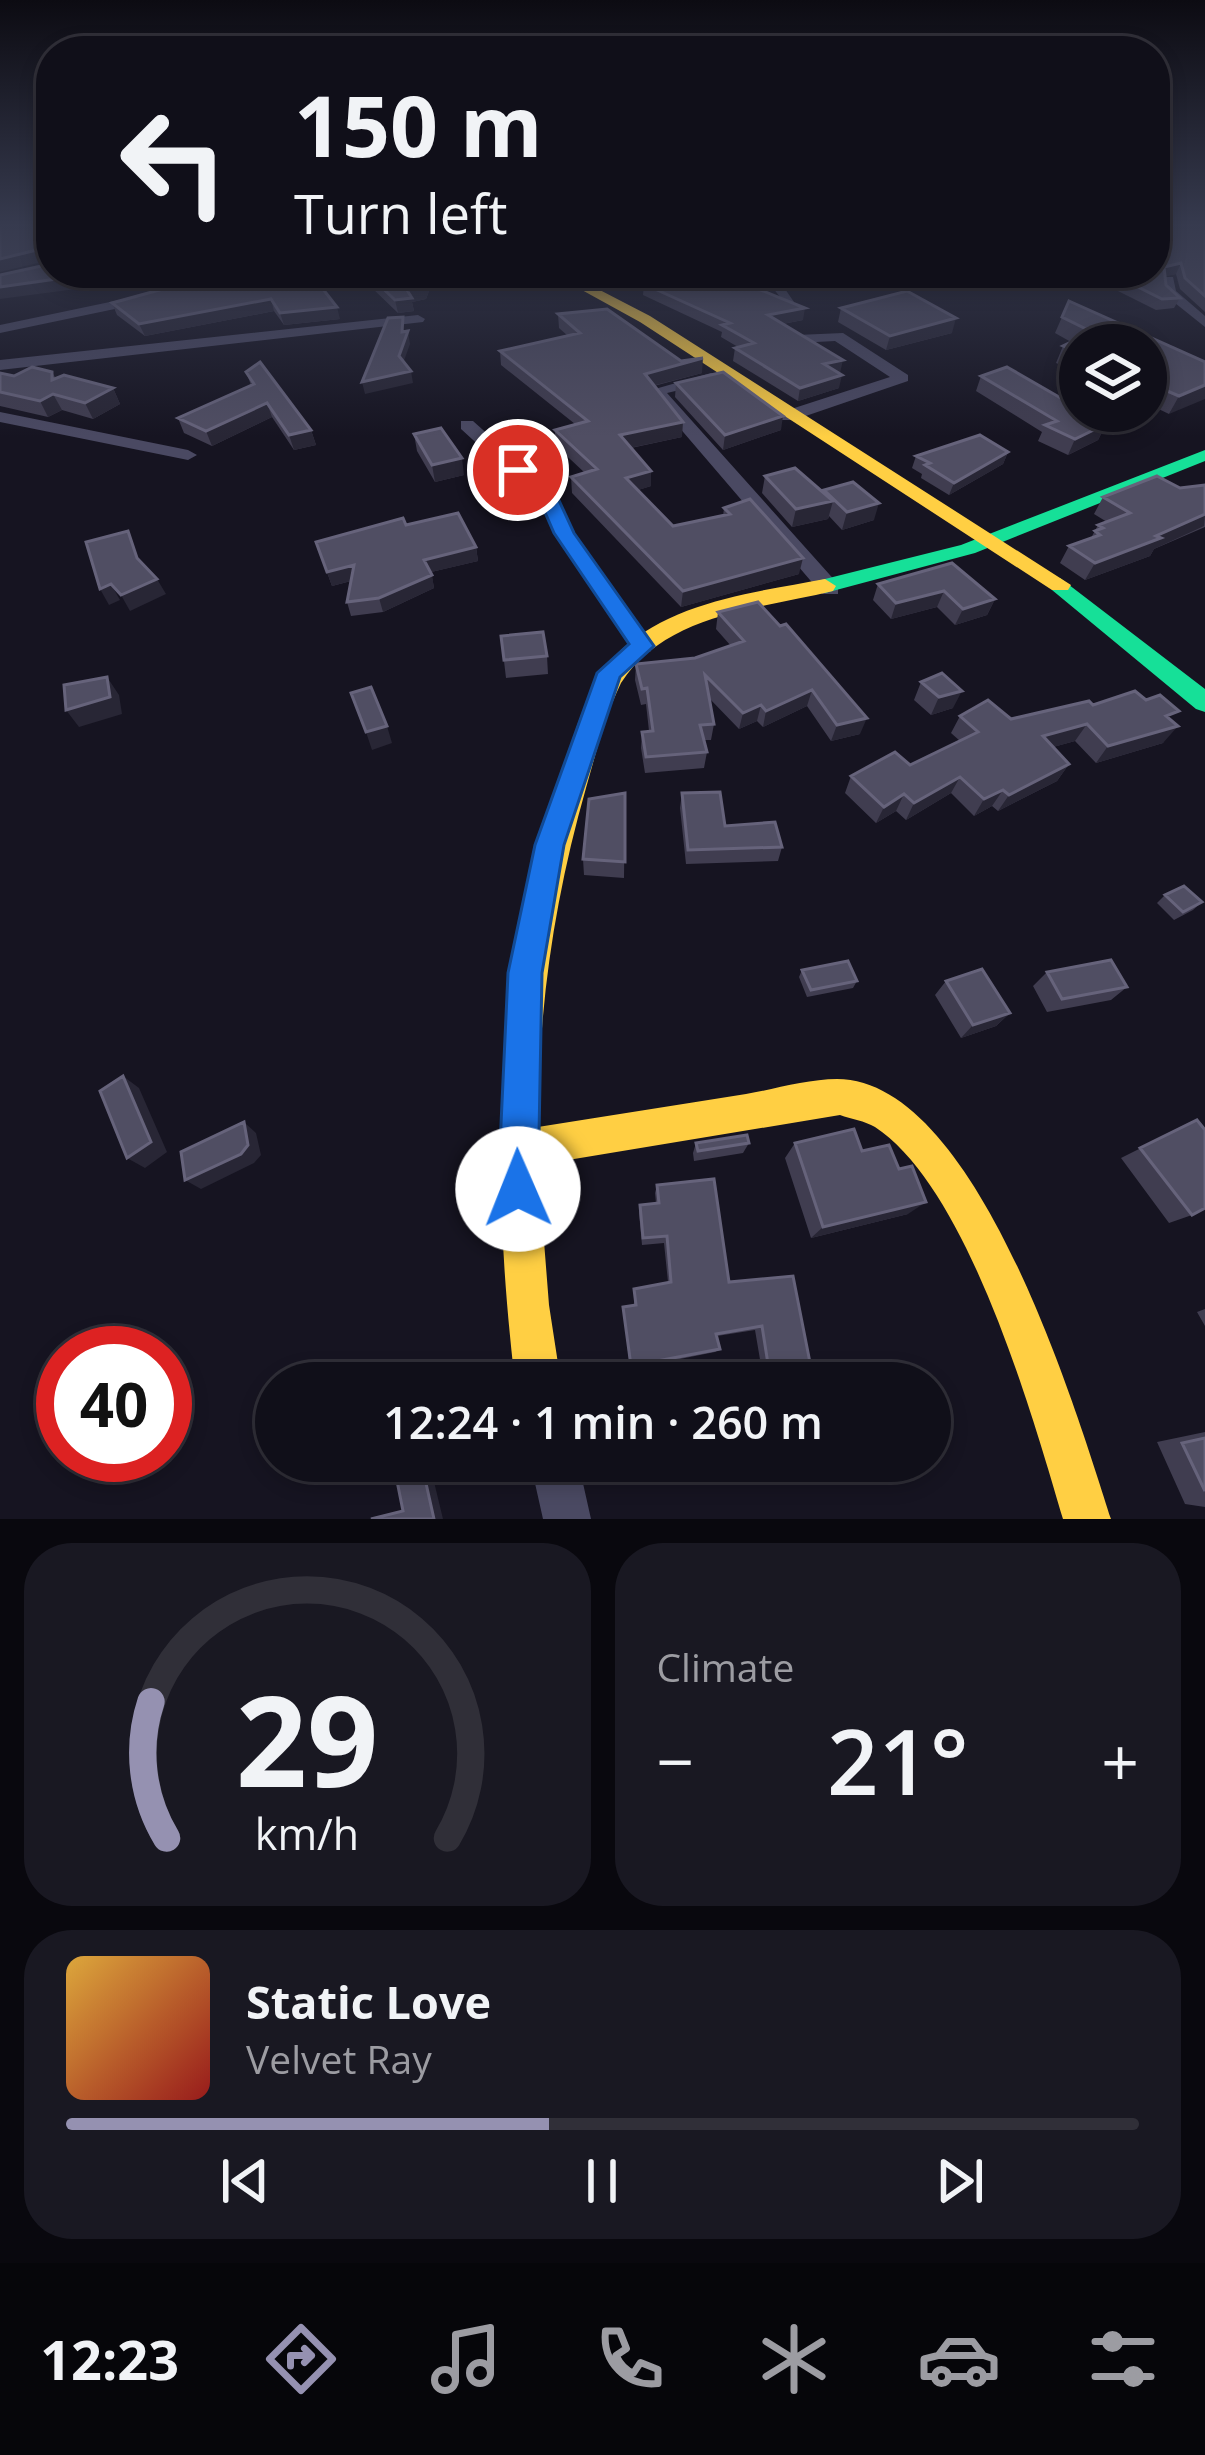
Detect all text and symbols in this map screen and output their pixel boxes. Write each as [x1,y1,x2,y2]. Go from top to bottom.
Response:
text: 150 m [294,67,542,182]
icon: left [96,84,252,240]
text: Turn left [294,176,507,250]
map controls [1059,324,1167,432]
button: layers [1059,324,1167,432]
pin [467,419,569,521]
icon: arrive [485,437,551,503]
position arrow [455,1126,581,1252]
speed limit sign: 40 [36,1326,192,1482]
text: 12:24 · 1 min · 260 m [383,1391,823,1452]
text: Climate [657,1640,794,1693]
text: 29 [236,1654,379,1824]
text: 21° [827,1699,968,1821]
text: − [657,1715,694,1805]
text: + [1101,1715,1139,1805]
text: km/h [255,1803,359,1862]
text: Static Love [246,1971,491,2032]
text: Velvet Ray [246,2032,432,2085]
icon: previous [212,2148,278,2214]
icon: pause [569,2148,635,2214]
icon: next [927,2148,993,2214]
icon: directions [259,2317,343,2401]
icon: music [424,2317,508,2401]
icon: phone [588,2317,672,2401]
icon: climate [752,2317,836,2401]
icon: car [917,2317,1001,2401]
icon: filters [1081,2317,1165,2401]
text: 12:23 [40,2322,179,2396]

